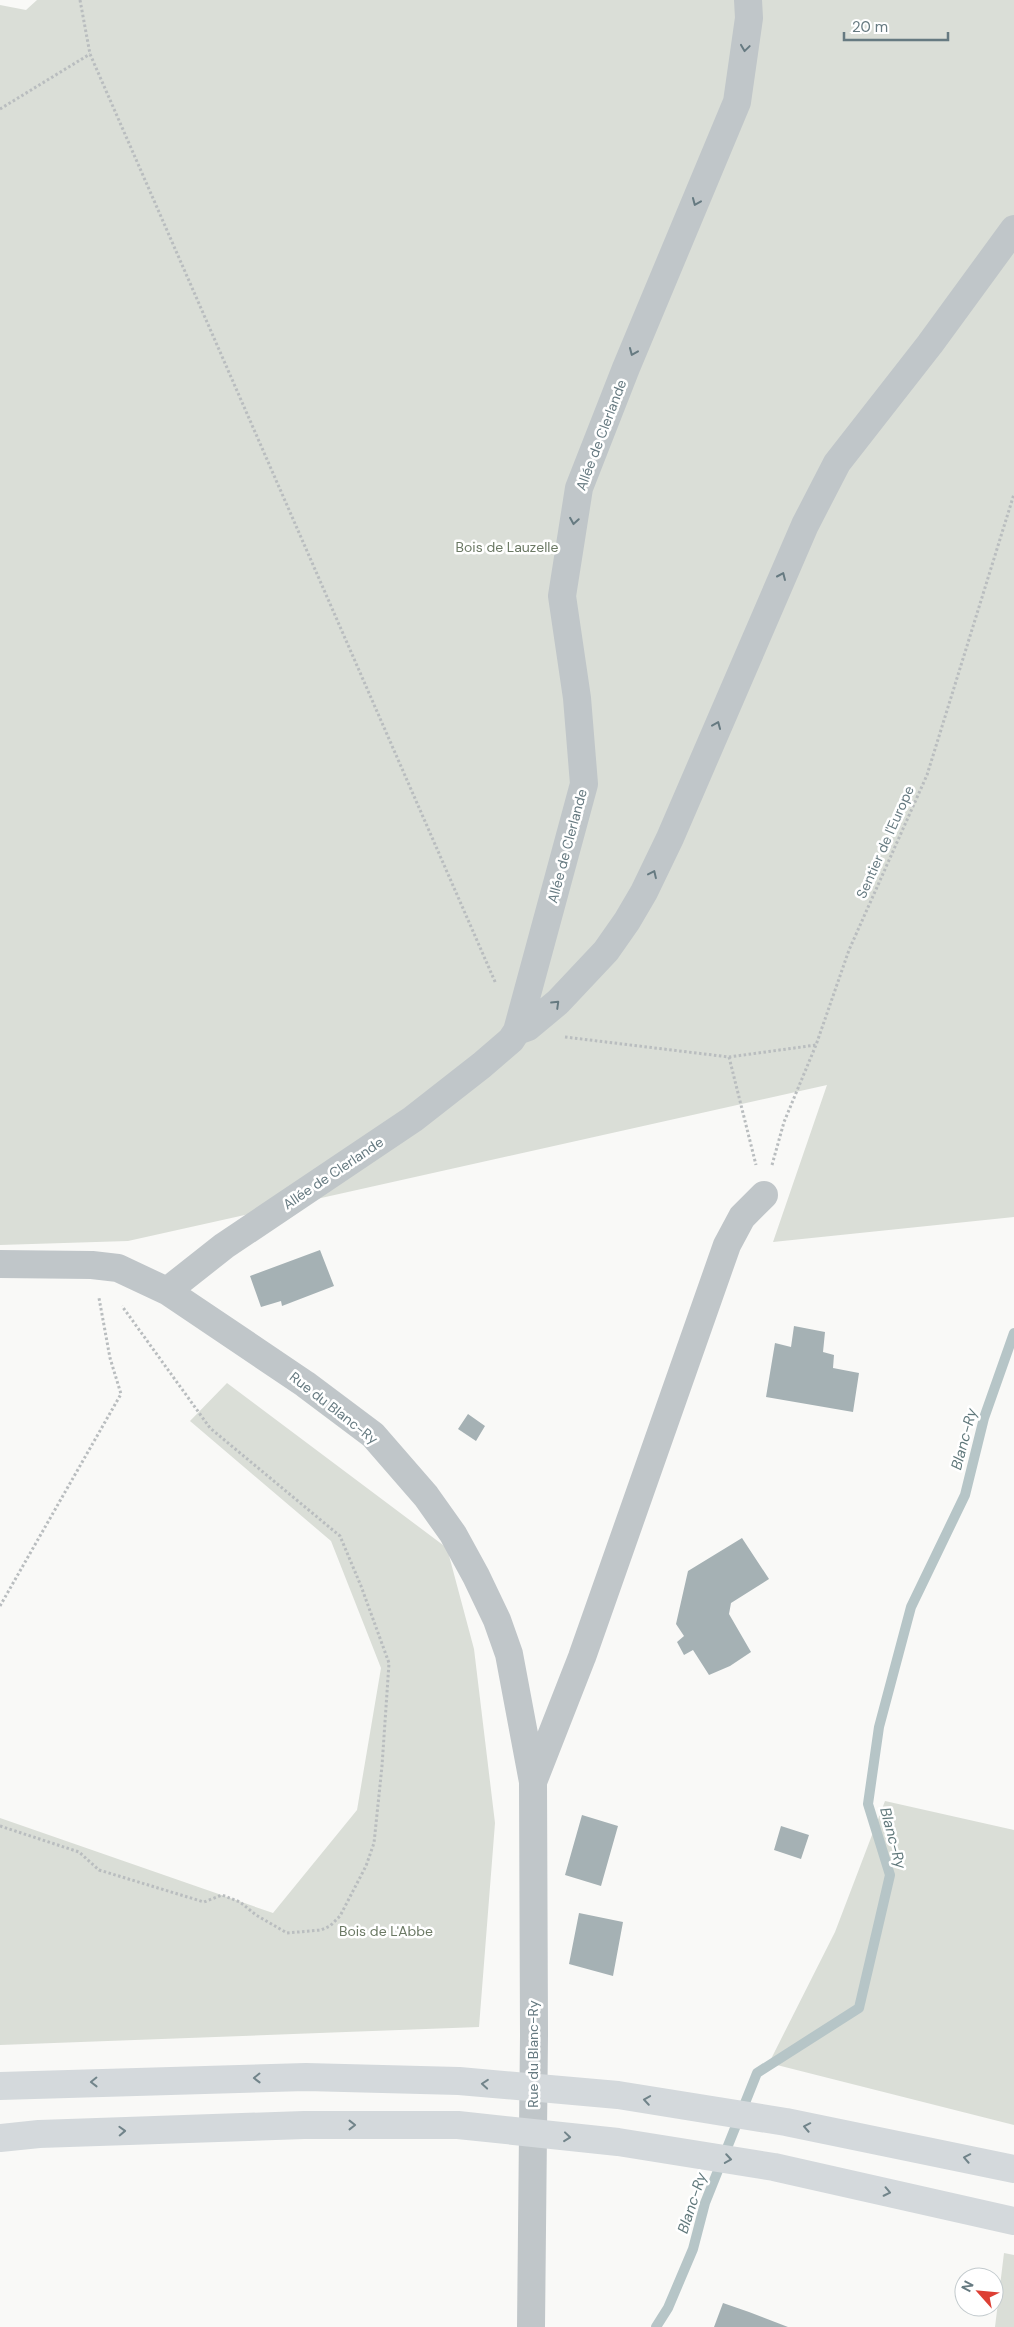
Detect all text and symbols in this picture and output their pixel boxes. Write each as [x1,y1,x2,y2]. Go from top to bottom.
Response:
scale bar [844,10,948,42]
text: 20 m [852,17,888,37]
one-way arrow [740,45,751,53]
one-way arrow [691,197,702,206]
one-way arrow [628,347,639,356]
street label: Allée de Clerlande [572,377,630,493]
one-way arrow [569,518,580,526]
park label: Bois de Lauzelle [456,538,558,556]
one-way arrow [776,572,786,581]
one-way arrow [711,721,721,730]
street label: Sentier de l'Europe [852,783,918,901]
street label: Allée de Clerlande [543,787,591,905]
one-way arrow [647,870,657,879]
one-way arrow [551,1001,560,1010]
street label: Allée de Clerlande [279,1133,387,1213]
street label: Rue du Blanc-Ry [286,1368,382,1448]
water label: Blanc-Ry [946,1405,982,1472]
water label: Blanc-Ry [875,1805,911,1872]
park label: Bois de L'Abbe [339,1922,433,1940]
street label: Rue du Blanc-Ry [524,2000,542,2108]
one-way arrow [253,2073,260,2083]
one-way arrow [90,2077,98,2087]
one-way arrow [481,2078,489,2089]
one-way arrow [642,2095,650,2106]
one-way arrow [349,2120,357,2130]
one-way arrow [803,2122,812,2132]
one-way arrow [119,2126,127,2136]
one-way arrow [563,2131,571,2142]
one-way arrow [962,2153,971,2164]
one-way arrow [723,2154,732,2164]
water label: Blanc-Ry [673,2169,711,2236]
one-way arrow [882,2186,891,2196]
north arrow [954,2267,1004,2317]
text: N [957,2277,978,2295]

